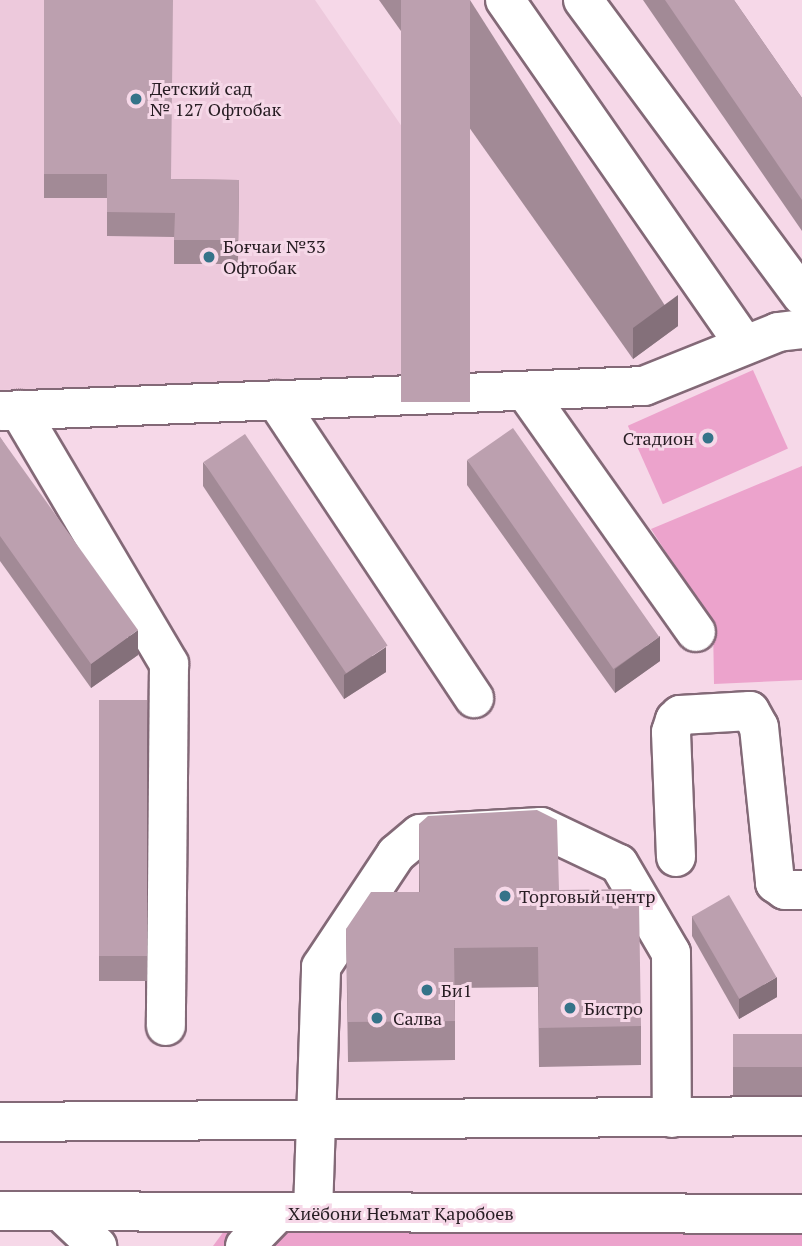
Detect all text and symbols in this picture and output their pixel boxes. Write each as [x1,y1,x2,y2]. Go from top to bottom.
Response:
place label: Детский сад № 127 Офтобак [150,78,281,120]
marker: Детский сад № 127 Офтобак [128,91,144,107]
place label: Боғчаи №33 Офтобак [223,236,326,278]
marker: Боғчаи №33 Офтобак [201,249,217,265]
place label: Стадион [623,427,694,449]
marker: Стадион [700,430,716,446]
place label: Торговый центр [519,885,655,907]
marker: Торговый центр [497,888,513,904]
place label: Би1 [441,979,472,1001]
marker: Би1 [419,982,435,998]
place label: Бистро [584,997,643,1019]
marker: Бистро [562,1000,578,1016]
place label: Салва [393,1007,442,1029]
marker: Салва [367,1008,387,1028]
street label: Хиёбони Неъмат Қаробоев [288,1202,514,1224]

